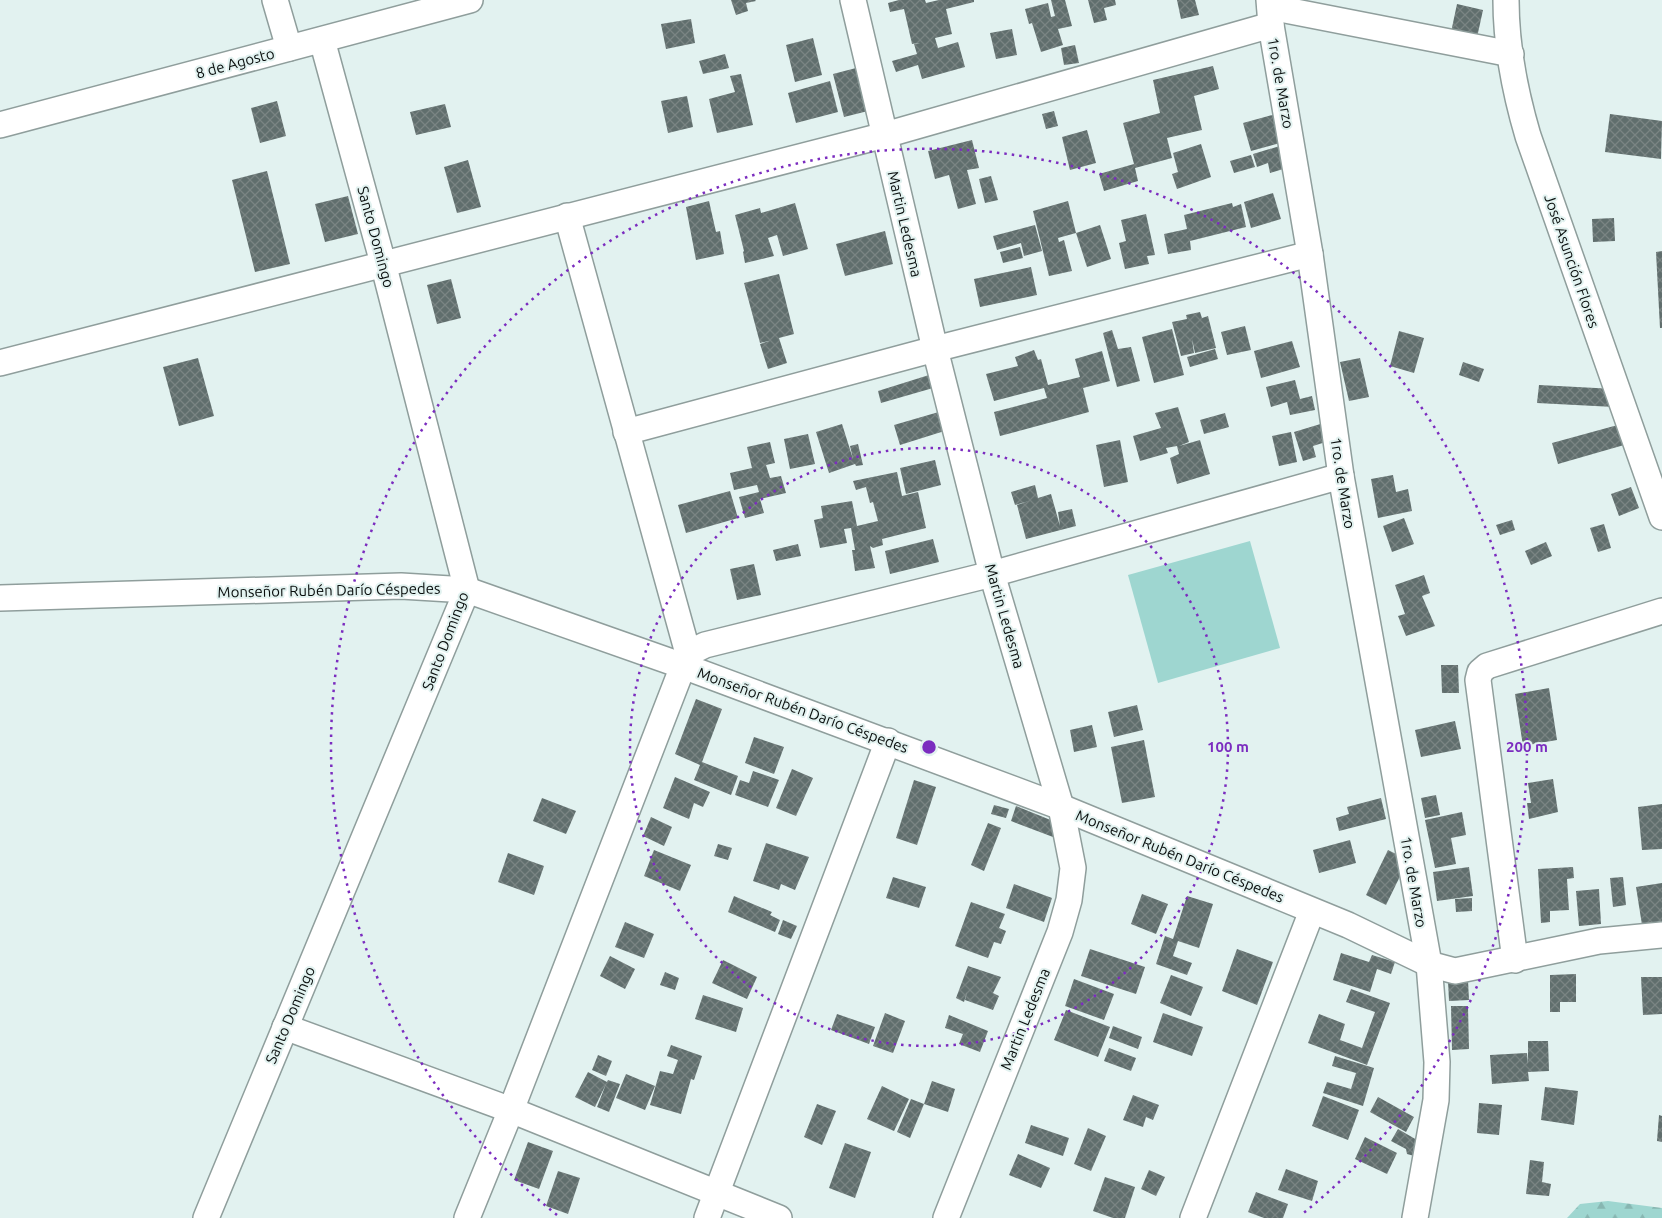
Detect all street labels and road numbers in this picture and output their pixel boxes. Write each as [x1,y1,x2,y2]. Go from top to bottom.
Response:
street label: 1ro. de Marzo [1265,36,1297,130]
street label: 8 de Agosto [194,44,276,82]
street label: Martin Ledesma [885,169,925,279]
street label: Santo Domingo [354,184,398,290]
street label: José Asunción Flores [1541,192,1603,330]
street label: 1ro. de Marzo [1327,436,1359,530]
street label: Martin Ledesma [982,562,1028,670]
street label: Monseñor Rubén Darío Céspedes [217,580,441,600]
street label: Santo Domingo [418,589,472,693]
street label: Monseñor Rubén Darío Céspedes [695,664,911,756]
street label: Monseñor Rubén Darío Céspedes [1073,806,1287,906]
street label: 1ro. de Marzo [1398,835,1430,929]
street label: Santo Domingo [262,964,318,1066]
street label: Martin Ledesma [997,966,1053,1072]

